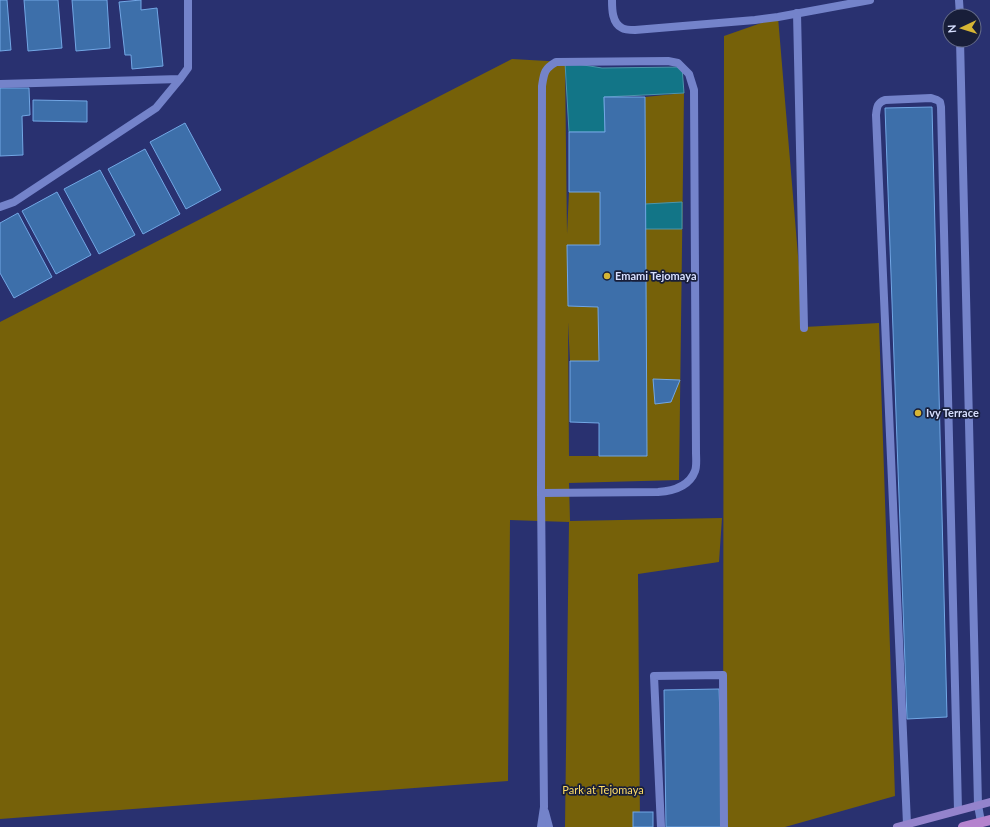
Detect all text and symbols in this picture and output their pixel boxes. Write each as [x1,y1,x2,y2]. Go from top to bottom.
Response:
north arrow [942,8,982,48]
text: N [945,24,958,33]
place label: Emami Tejomaya [615,269,697,282]
marker: Emami Tejomaya [602,271,612,281]
place label: Ivy Terrace [926,406,979,419]
marker: Ivy Terrace [913,408,923,418]
park label: Park at Tejomaya [562,783,644,796]

